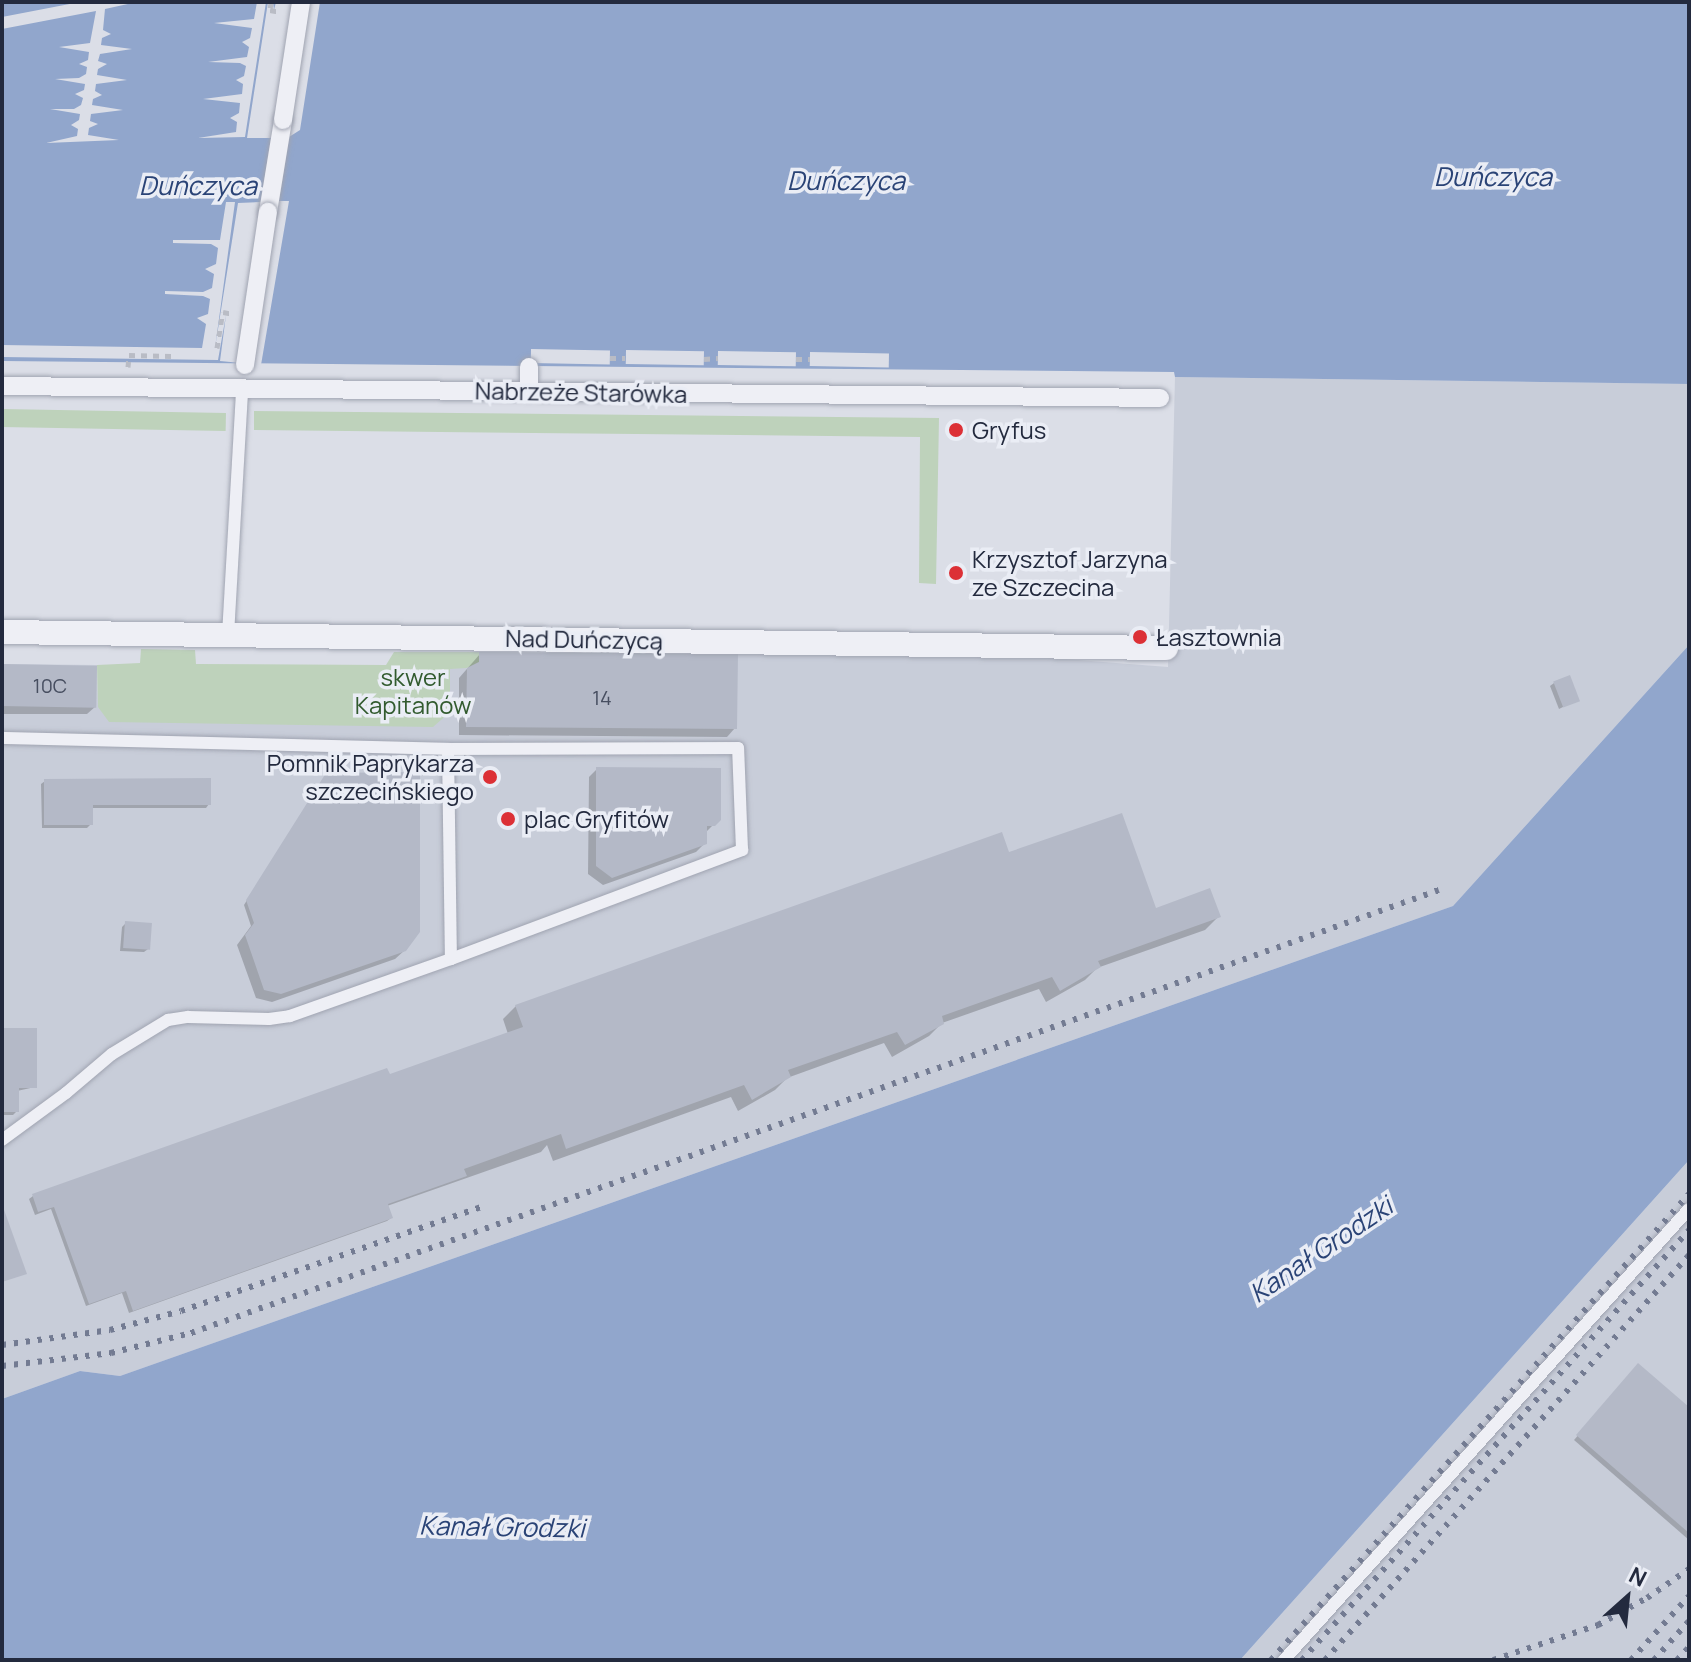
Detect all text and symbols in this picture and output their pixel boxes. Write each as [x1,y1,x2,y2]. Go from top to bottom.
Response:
water label: Duńczyca [1434,161,1552,193]
water label: Duńczyca [787,165,905,197]
water label: Duńczyca [139,170,257,202]
street label: Nabrzeże Starówka [475,376,687,408]
place label: Gryfus [972,416,1046,444]
marker: Gryfus [947,421,965,439]
place label: Krzysztof Jarzyna ze Szczecina [972,545,1167,601]
marker: Krzysztof Jarzyna ze Szczecina [947,564,965,582]
street label: Nad Duńczycą [505,623,663,655]
place label: Łasztownia [1156,623,1282,651]
marker: Łasztownia [1131,628,1149,646]
park label: skwer Kapitanów [355,663,471,719]
house number: 10C [33,673,67,697]
house number: 14 [592,685,612,709]
place label: Pomnik Paprykarza szczecińskiego [267,749,474,805]
marker: Pomnik Paprykarza szczecińskiego [481,768,499,786]
place label: plac Gryfitów [524,805,669,833]
marker: plac Gryfitów [499,810,517,828]
water label: Kanał Grodzki [1244,1191,1398,1309]
water label: Kanał Grodzki [419,1510,585,1544]
north arrow [1587,1558,1667,1638]
text: N [1624,1560,1652,1594]

